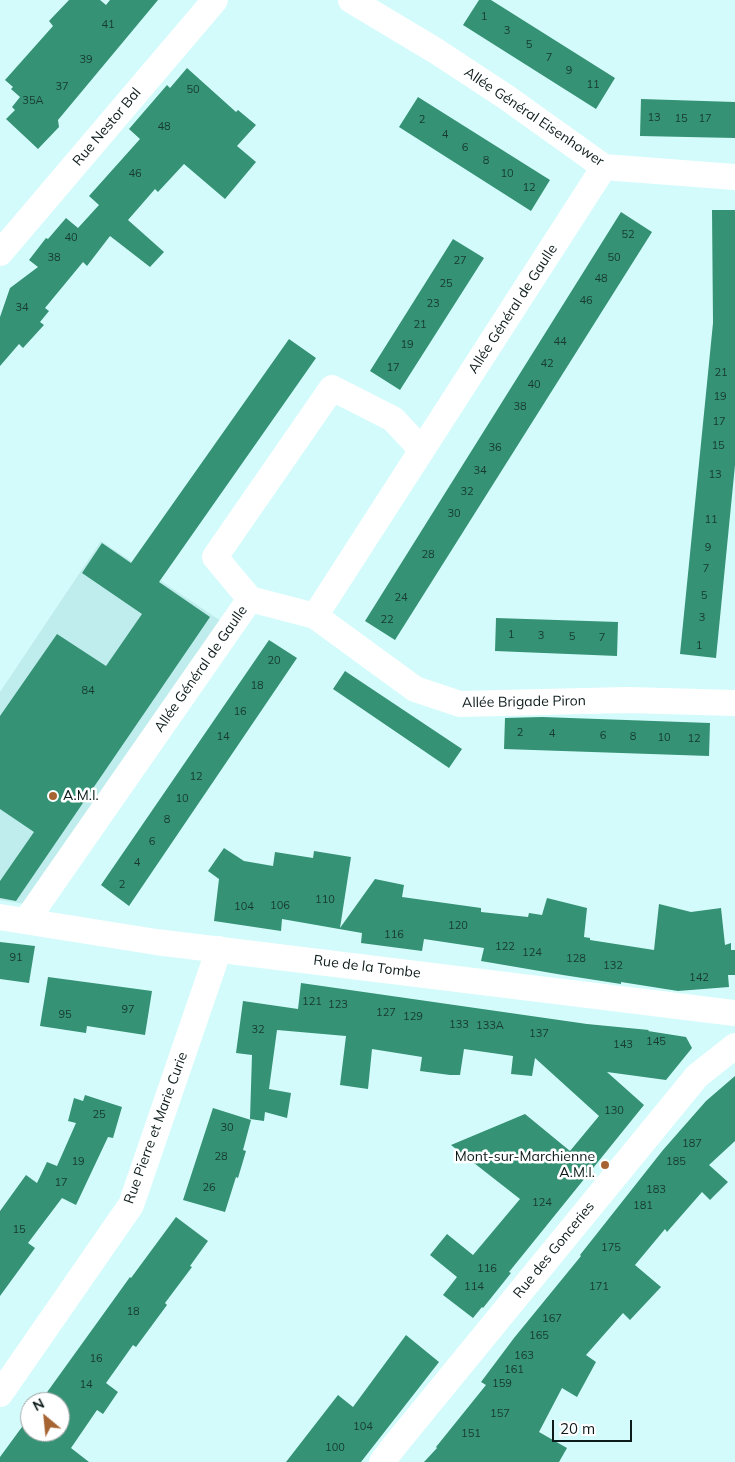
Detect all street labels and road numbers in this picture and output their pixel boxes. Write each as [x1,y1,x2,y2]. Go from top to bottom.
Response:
street label: Allée Général Eisenhower [461,64,607,170]
street label: Rue Nestor Bal [69,85,145,169]
street label: Allée Général de Gaulle [465,241,561,377]
street label: Allée Général de Gaulle [151,603,251,735]
street label: Allée Brigade Piron [462,693,586,711]
street label: Rue de la Tombe [312,952,422,982]
street label: Rue Pierre et Marie Curie [121,1050,191,1206]
street label: Rue des Gonceries [510,1198,598,1302]

